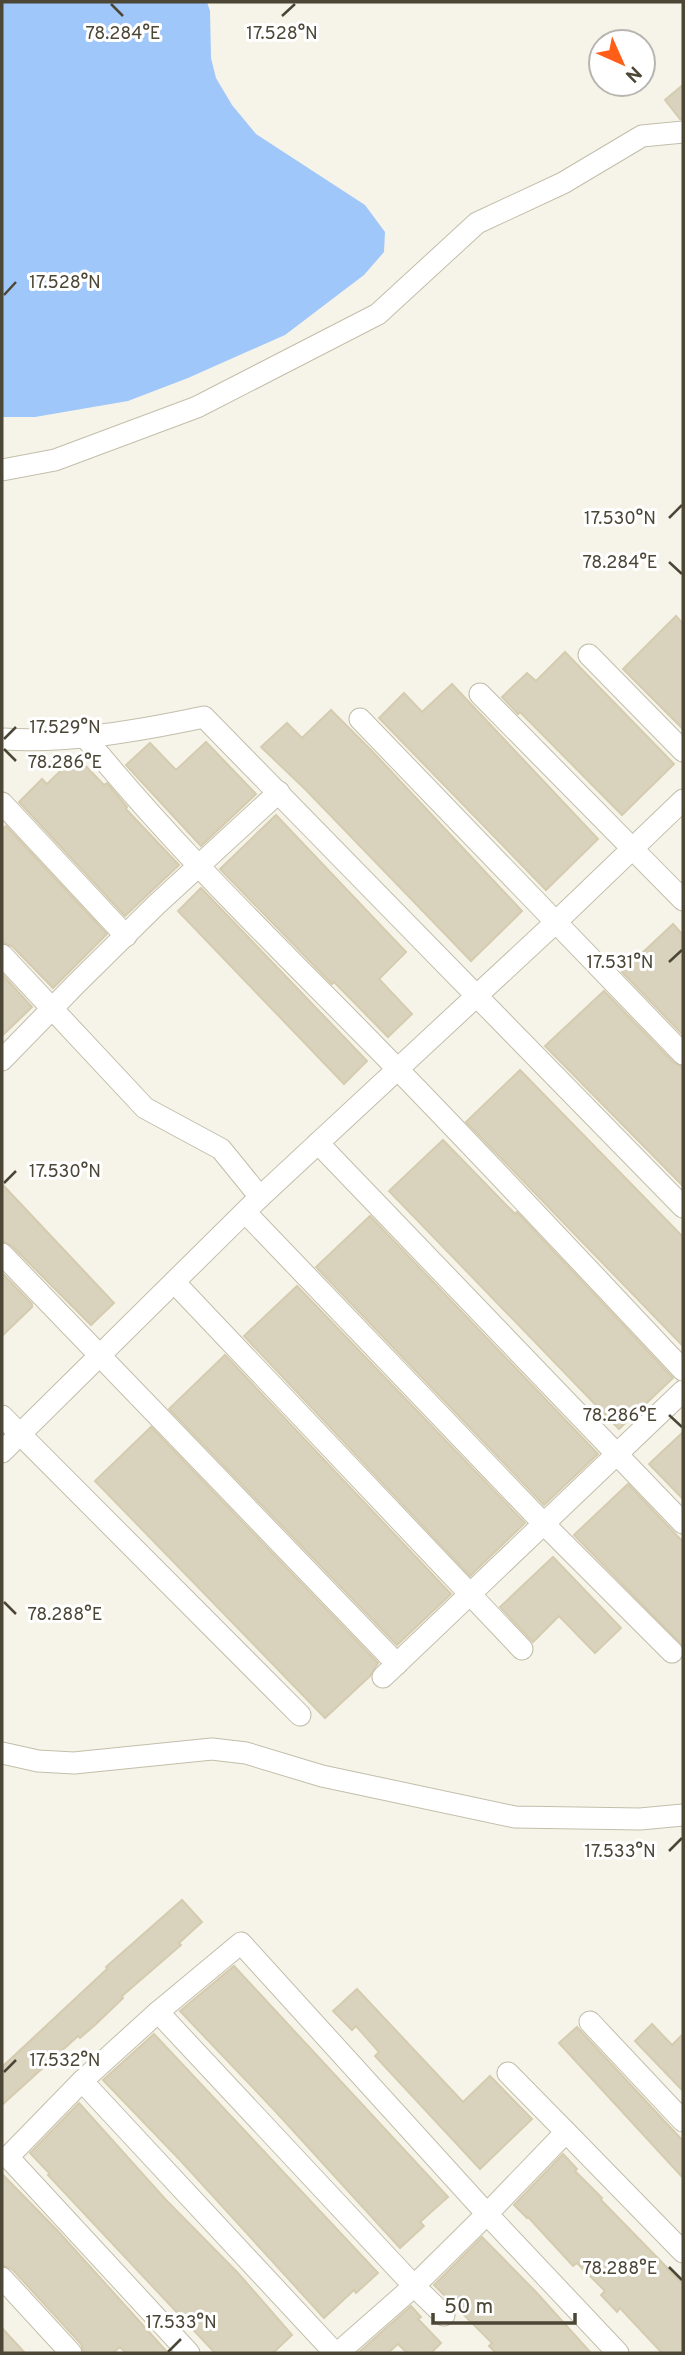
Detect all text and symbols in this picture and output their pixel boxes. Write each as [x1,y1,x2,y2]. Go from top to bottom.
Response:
text: 78.284°E [85,23,161,46]
text: 17.528°N [246,23,318,46]
north arrow [587,28,657,98]
text: N [619,60,646,87]
text: 17.528°N [29,272,101,295]
text: 17.530°N [584,508,656,531]
text: 78.284°E [582,552,658,575]
text: 17.529°N [29,717,101,740]
text: 78.286°E [28,752,102,775]
text: 17.531°N [586,952,654,975]
text: 17.530°N [29,1161,101,1184]
text: 78.286°E [583,1405,657,1428]
text: 78.288°E [28,1604,102,1627]
text: 17.533°N [584,1841,656,1864]
text: 17.532°N [29,2050,101,2073]
text: 78.288°E [583,2258,657,2281]
scale bar [433,2282,575,2326]
text: 50 m [444,2294,493,2321]
text: 17.533°N [145,2312,217,2335]

